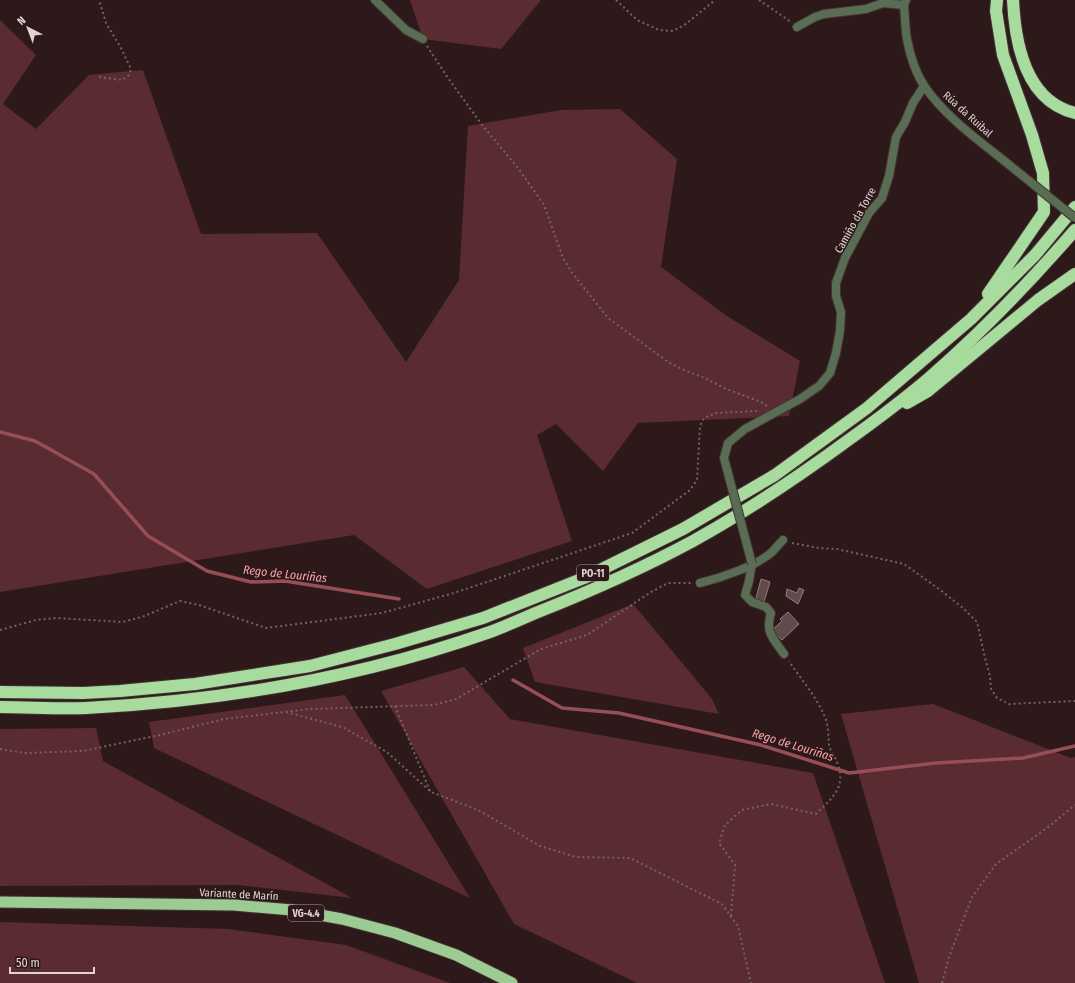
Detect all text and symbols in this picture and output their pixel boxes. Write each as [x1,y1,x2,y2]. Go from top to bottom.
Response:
north arrow [8,8,48,48]
text: N [15,14,28,28]
street label: Rúa da Ruibal [940,89,995,140]
street label: Camiño da Torre [832,185,879,255]
water label: Rego de Louriñas [242,563,328,585]
road number: PO-11 [577,565,609,581]
water label: Rego de Louriñas [751,726,835,764]
street label: Variante de Marín [199,886,279,903]
road number: VG-4.4 [288,905,324,921]
scale bar [10,949,94,975]
text: 50 m [16,956,40,970]

